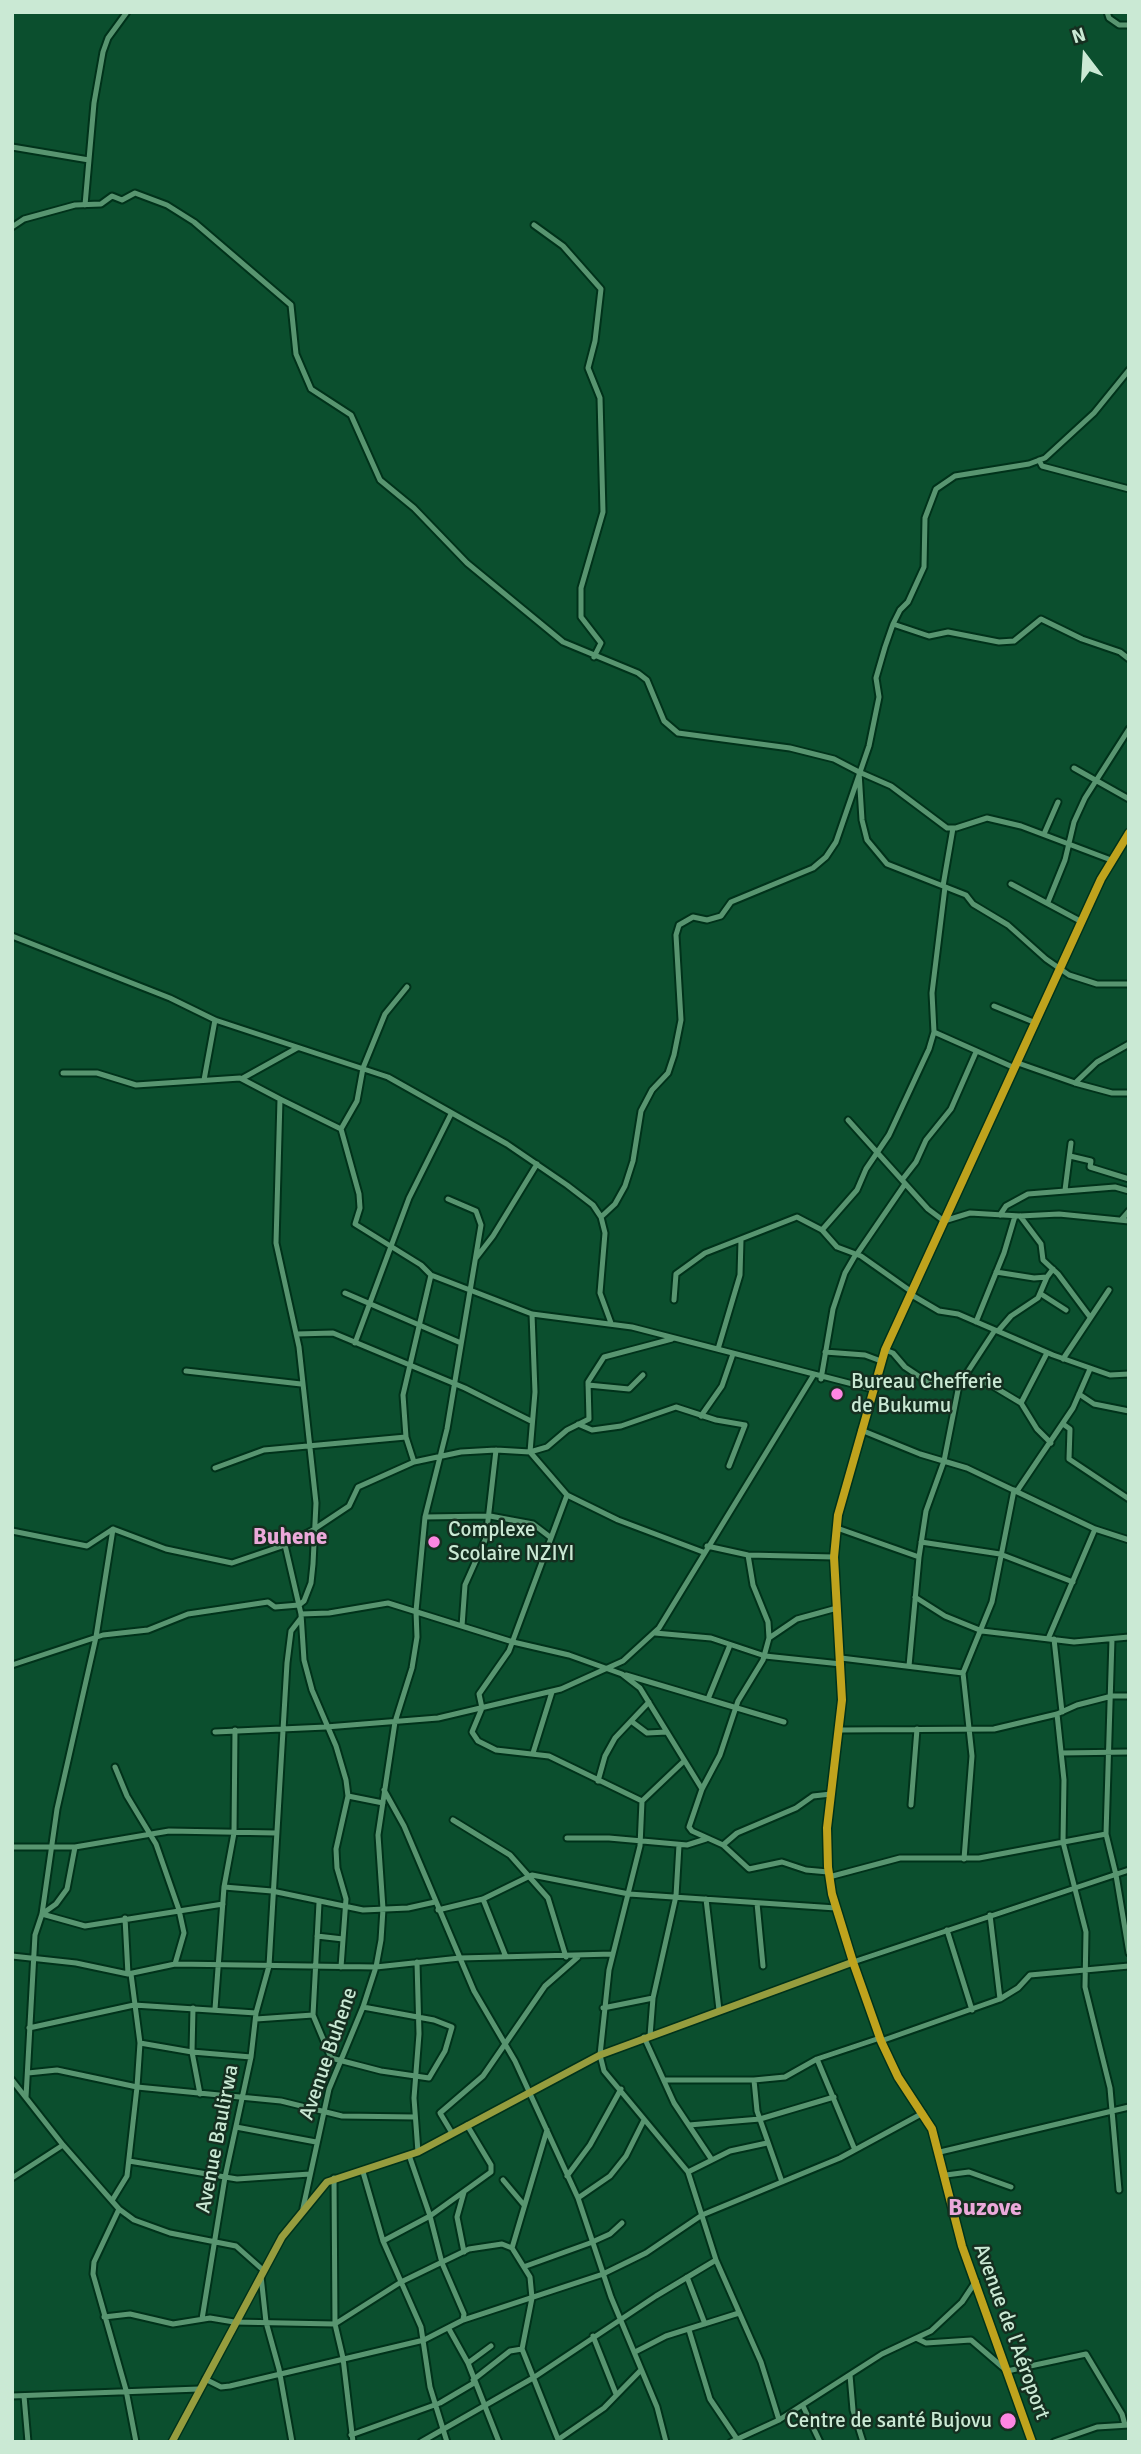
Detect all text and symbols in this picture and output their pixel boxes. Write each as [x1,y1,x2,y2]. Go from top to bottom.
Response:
north arrow [1050,21,1120,91]
text: N [1069,23,1089,49]
place label: Bureau Chefferie de Bukumu [851,1369,1002,1419]
marker: Bureau Chefferie de Bukumu [829,1386,845,1402]
place label: Complexe Scolaire NZIYI [448,1517,574,1567]
district label: Buhene [253,1524,327,1552]
marker: Complexe Scolaire NZIYI [426,1534,442,1550]
street label: Avenue Buhene [295,1984,363,2124]
street label: Avenue Baulirwa [191,2063,245,2215]
district label: Buzove [948,2195,1022,2223]
street label: Avenue de l'Aéroport [967,2241,1055,2423]
place label: Centre de santé Bujovu [786,2408,992,2434]
marker: Centre de santé Bujovu [998,2411,1018,2431]

